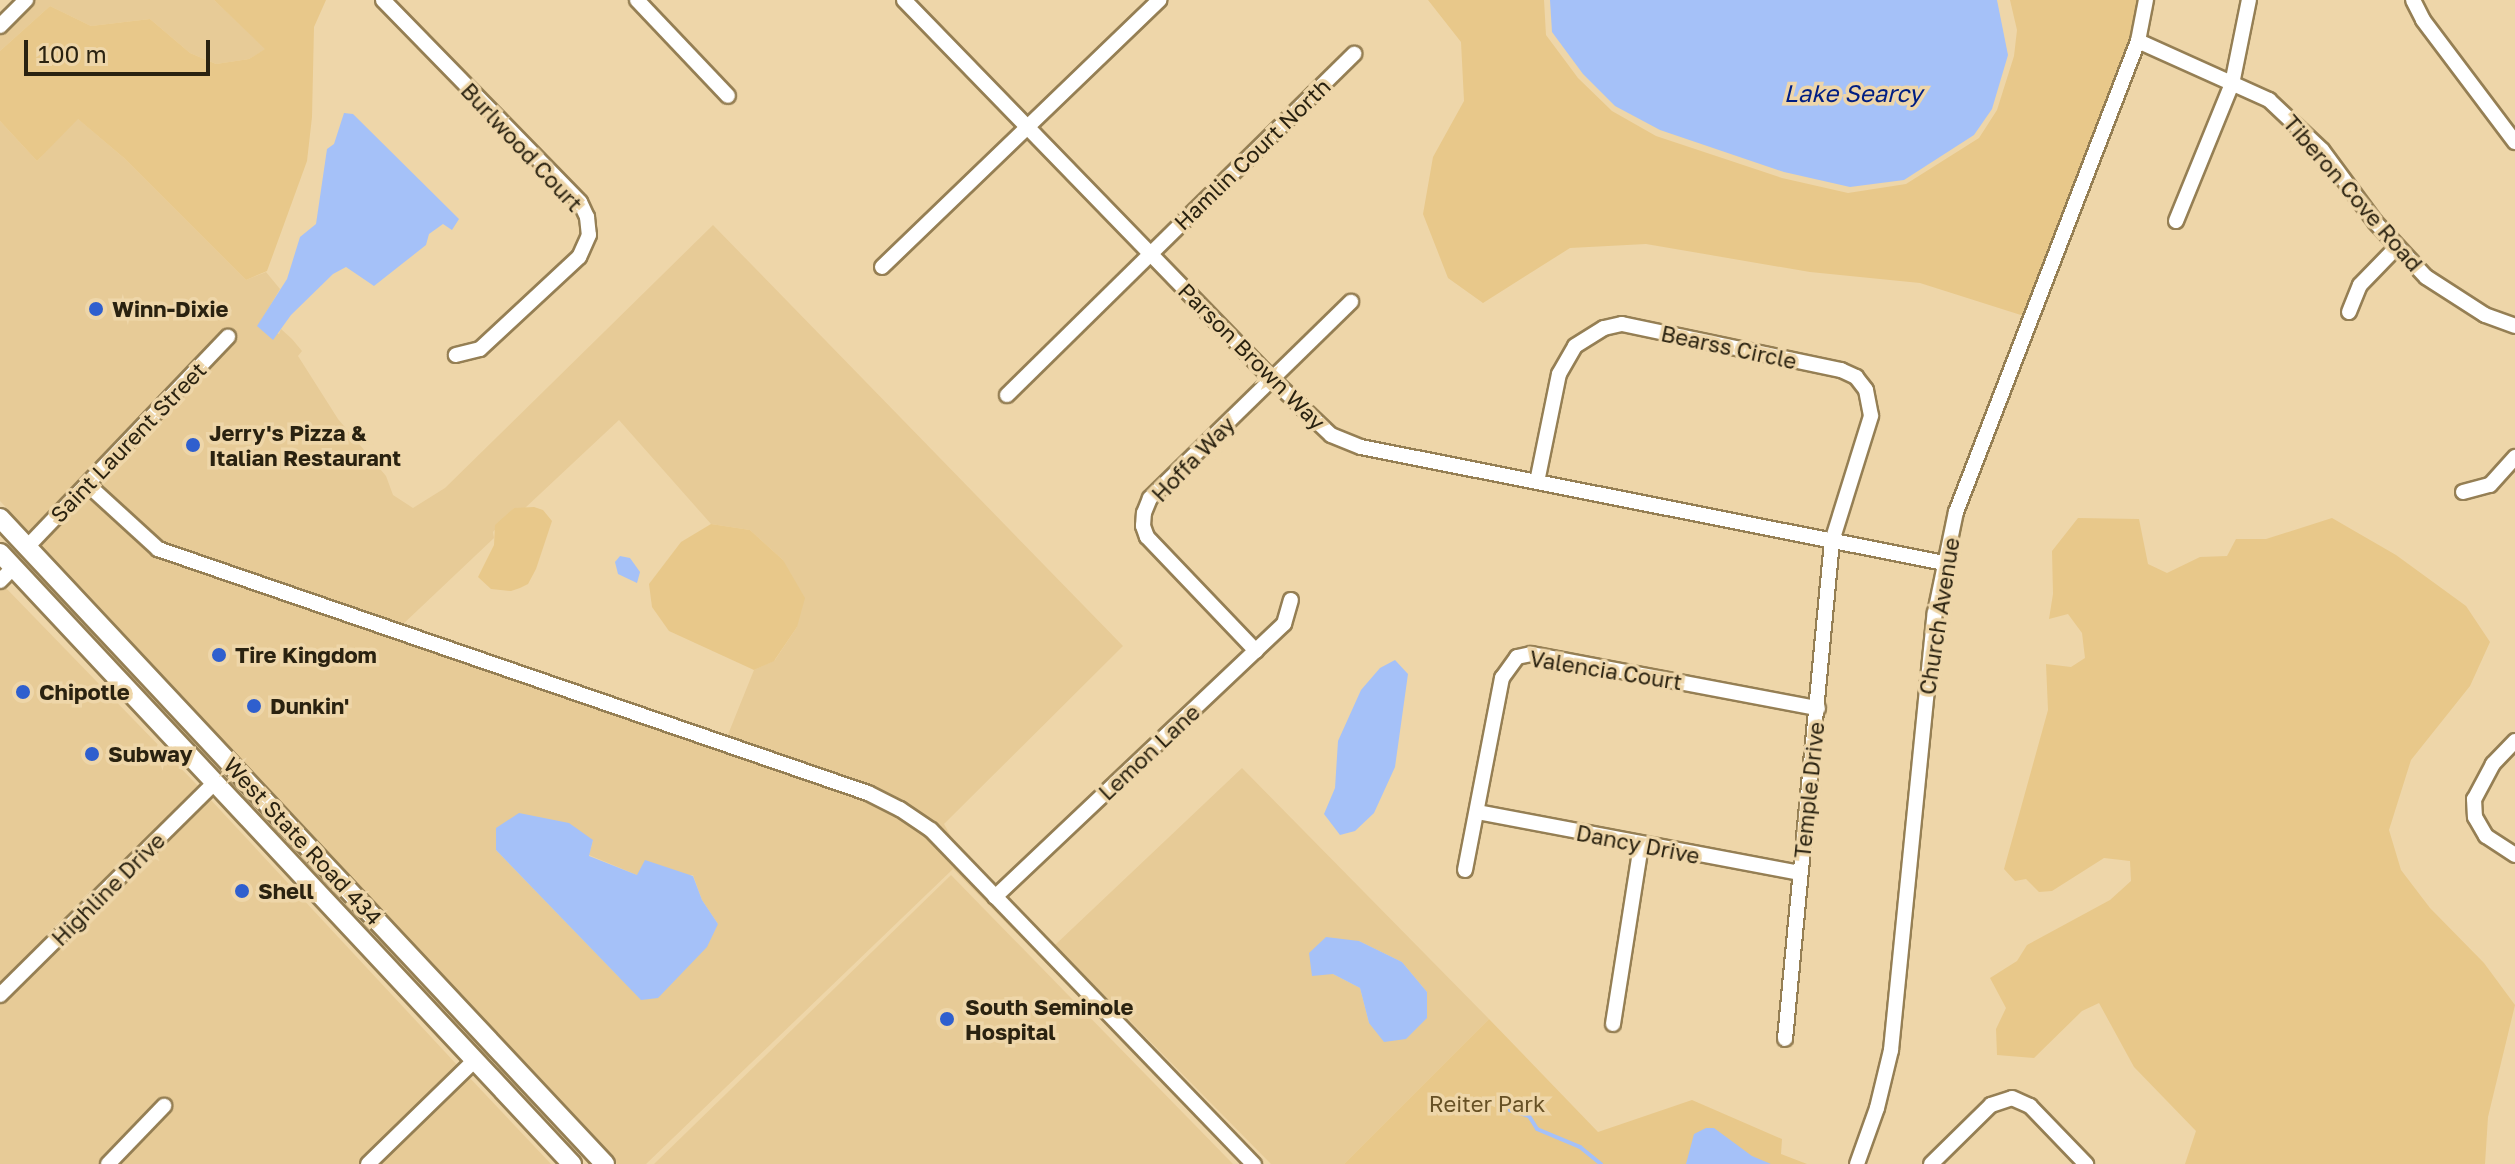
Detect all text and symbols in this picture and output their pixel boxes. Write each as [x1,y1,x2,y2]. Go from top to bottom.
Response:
scale bar [28,24,214,74]
text: 100 m [38,39,107,68]
street label: Hamlin Court North [1169,73,1335,235]
street label: Burlwood Court [456,77,588,217]
water label: Lake Searcy [1784,79,1922,107]
street label: Tiberon Cove Road [2278,110,2428,276]
street label: Parson Brown Way [1173,277,1331,435]
place label: Winn-Dixie [112,296,229,322]
marker: Winn-Dixie [87,300,105,318]
street label: Bearss Circle [1659,320,1799,374]
street label: Saint Laurent Street [45,356,211,528]
street label: Hoffa Way [1146,411,1240,507]
place label: Jerry's Pizza & Italian Restaurant [209,419,401,470]
marker: Jerry's Pizza & Italian Restaurant [184,436,202,454]
street label: Church Avenue [1914,535,1964,697]
place label: Tire Kingdom [235,642,377,668]
street label: Valencia Court [1528,645,1684,695]
marker: Tire Kingdom [210,646,228,664]
place label: Chipotle [39,679,130,705]
marker: Chipotle [14,683,32,701]
place label: Dunkin' [270,693,349,719]
marker: Dunkin' [245,697,263,715]
street label: Lemon Lane [1093,699,1205,805]
street label: Temple Drive [1789,720,1829,860]
place label: Subway [108,741,193,767]
marker: Subway [83,745,101,763]
street label: West State Road 434 [218,752,388,930]
street label: Dancy Drive [1574,819,1702,869]
street label: Highline Drive [46,827,170,951]
place label: Shell [258,878,314,904]
marker: Shell [233,882,251,900]
place label: South Seminole Hospital [965,993,1133,1044]
marker: South Seminole Hospital [936,1008,958,1030]
park label: Reiter Park [1429,1091,1545,1117]

